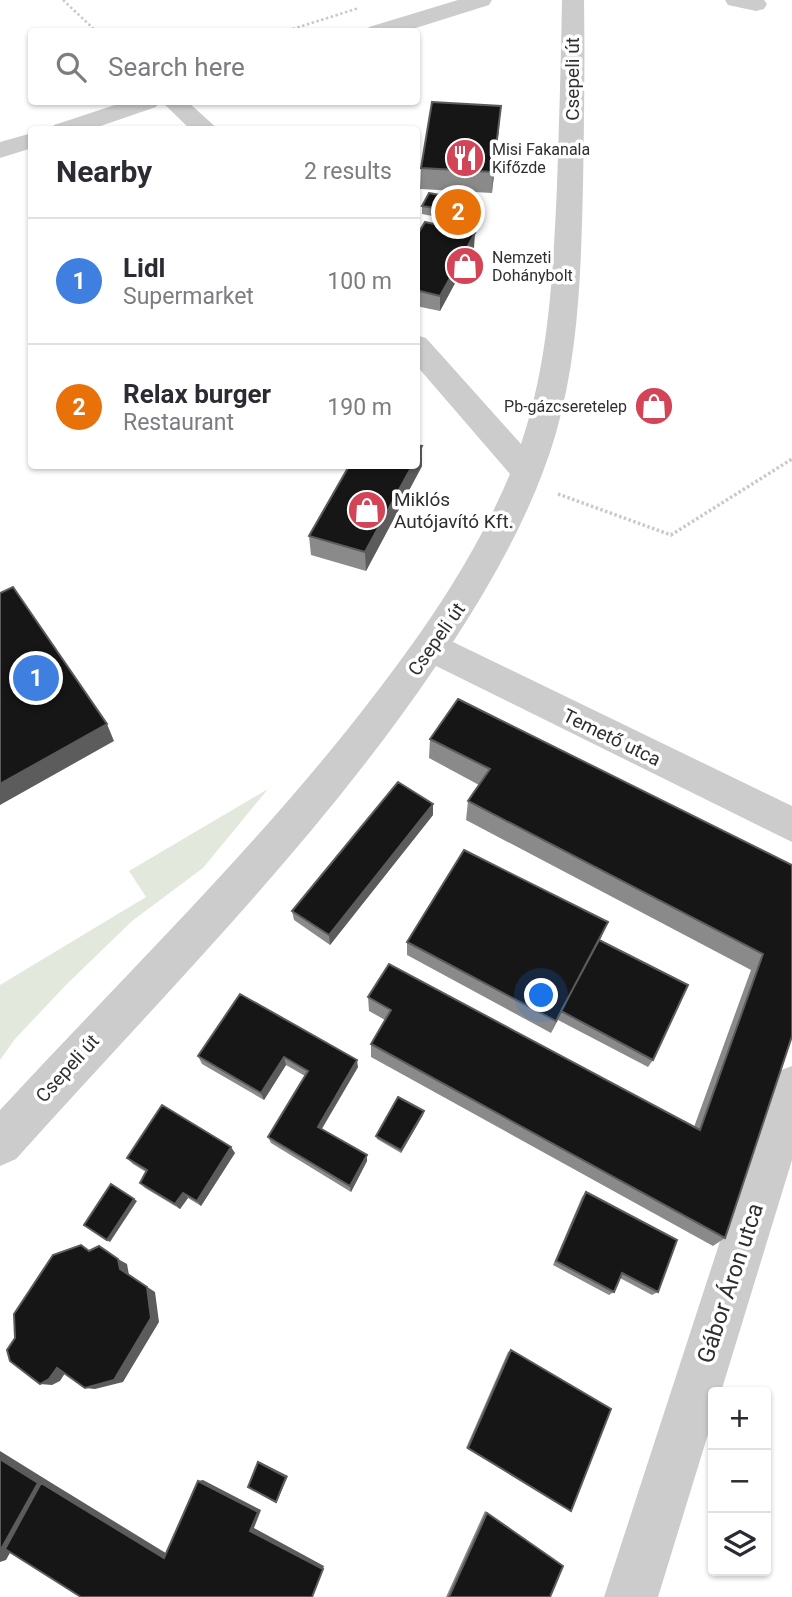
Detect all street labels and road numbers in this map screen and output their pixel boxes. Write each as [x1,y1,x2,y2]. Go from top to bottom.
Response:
street label: Csepeli út [561,37,584,121]
street label: Csepeli út [403,598,470,680]
street label: Temető utca [559,704,664,771]
street label: Csepeli út [31,1030,104,1107]
street label: Gábor Áron utca [691,1199,769,1367]

